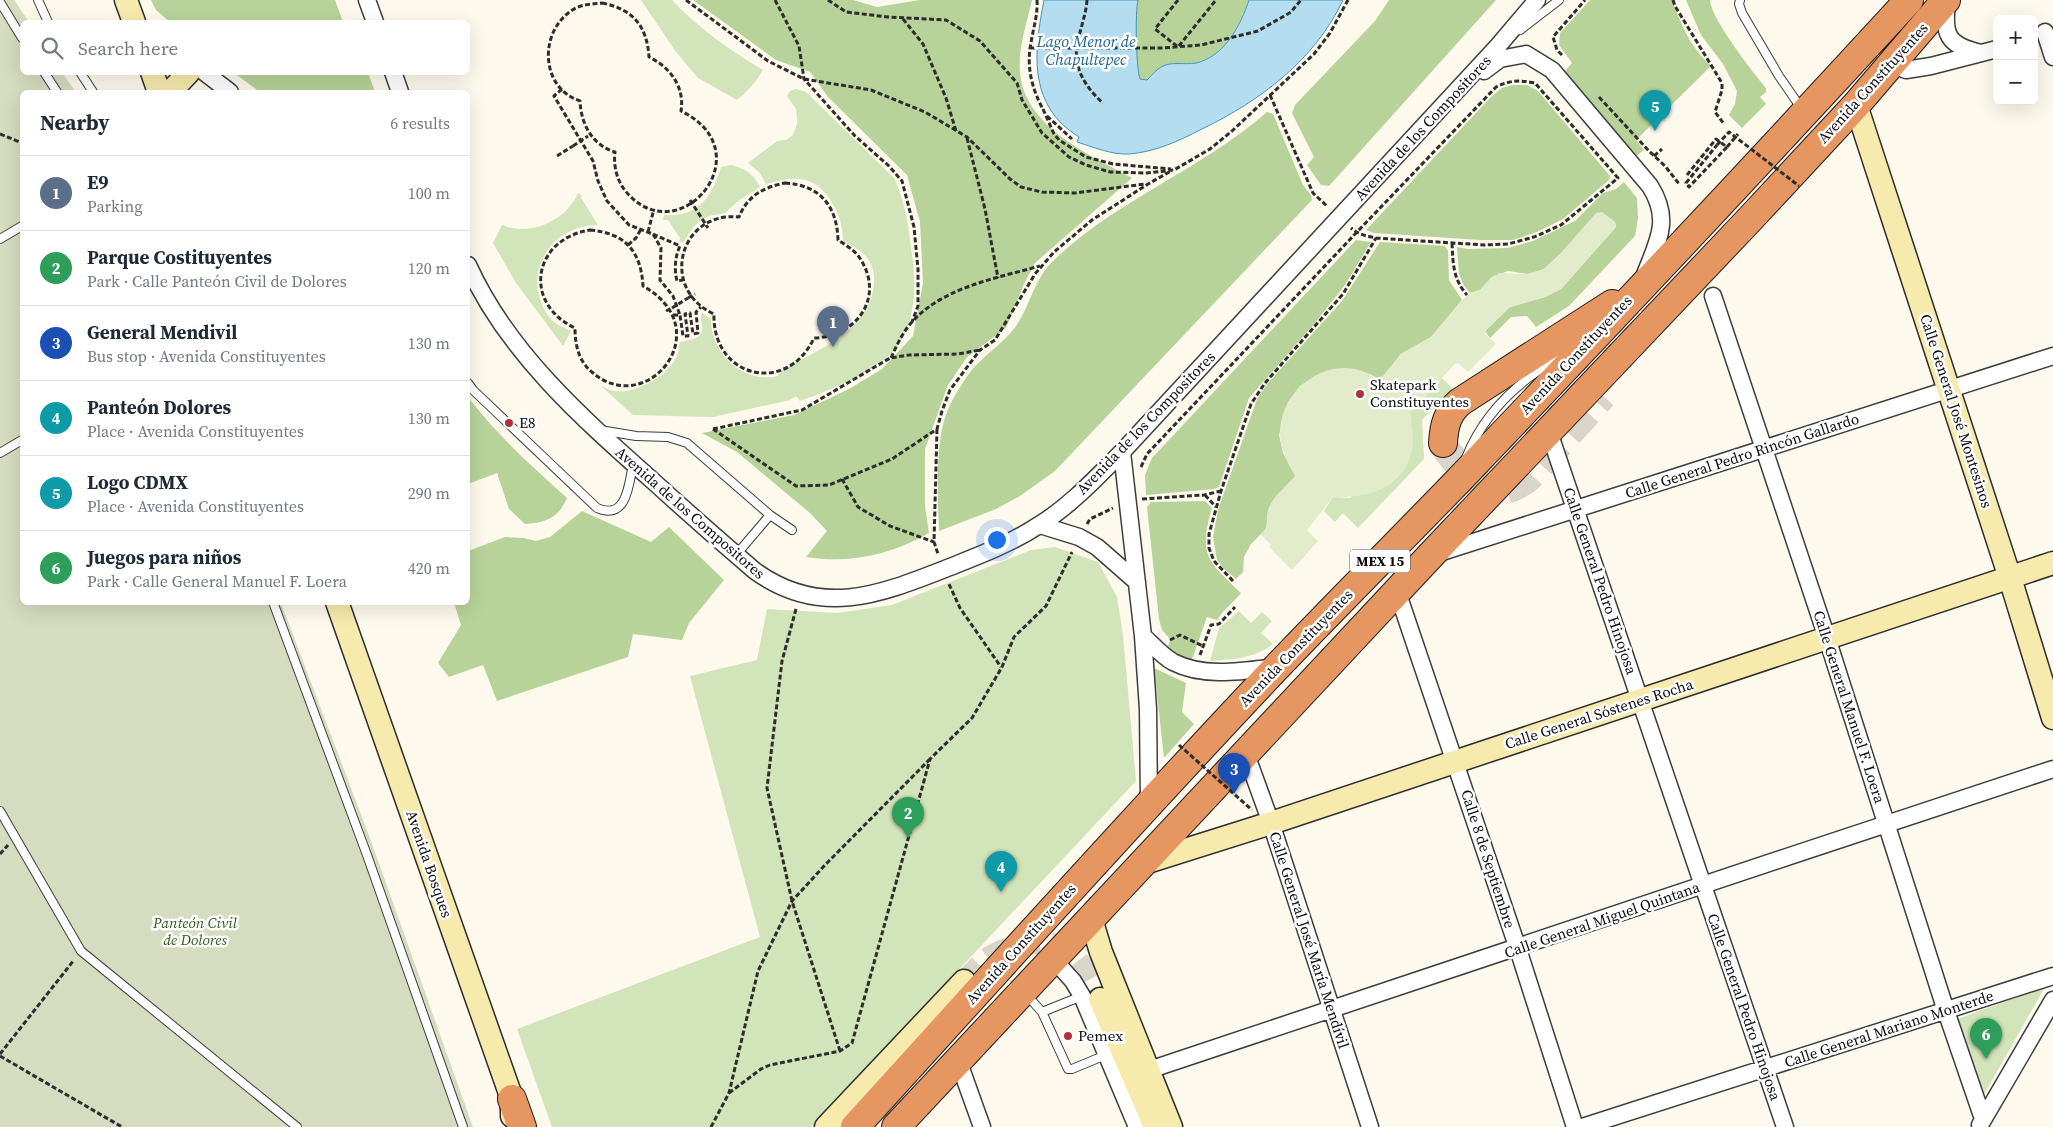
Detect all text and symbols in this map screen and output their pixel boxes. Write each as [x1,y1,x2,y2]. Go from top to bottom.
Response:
map controls [1993,15,2038,105]
button: + [1993,15,2038,60]
street label: Avenida Constituyentes [1813,18,1933,148]
search box [20,20,470,75]
water label: Lago Menor de Chapultepec [1035,30,1136,70]
icon: search [38,34,66,62]
text: Search here [78,35,178,61]
street label: Avenida de los Compositores [1350,50,1496,205]
button: − [1993,60,2038,105]
pin: 5 [1639,90,1671,131]
text: Nearby [40,108,110,137]
text: 6 results [390,112,450,134]
text: E9 [87,169,109,195]
text: 1 [52,182,60,204]
text: 100 m [408,182,450,204]
text: Parking [87,195,143,217]
text: Parque Costituyentes [87,244,272,270]
text: 2 [52,257,60,279]
text: 120 m [408,257,450,279]
text: Park · Calle Panteón Civil de Dolores [87,270,347,292]
street label: Avenida Constituyentes [1515,290,1637,419]
pin: 1 [817,306,849,347]
street label: Calle General José Montesinos [1915,311,1998,510]
text: General Mendivil [87,319,237,345]
text: 3 [52,332,60,354]
text: 130 m [408,332,450,354]
text: Bus stop · Avenida Constituyentes [87,345,326,367]
street label: Avenida de los Compositores [1071,346,1220,499]
place label: Skatepark Constituyentes [1370,374,1469,412]
marker: Skatepark Constituyentes [1354,388,1366,400]
text: Panteón Dolores [87,394,231,420]
text: 4 [52,407,60,429]
text: 130 m [408,407,450,429]
street label: Calle General Pedro Rincón Gallardo [1622,408,1862,503]
place label: E8 [519,412,536,433]
marker: E8 [503,417,515,429]
text: Place · Avenida Constituyentes [87,420,304,442]
street label: Avenida de los Compositores [611,442,770,583]
text: Logo CDMX [87,469,188,495]
text: 5 [52,482,60,504]
text: 290 m [408,482,450,504]
street label: Calle General Pedro Hinojosa [1559,485,1642,677]
text: Place · Avenida Constituyentes [87,495,304,517]
your location [984,527,1010,553]
text: Juegos para niños [87,544,241,570]
road number: MEX 15 [1350,550,1410,572]
text: 6 [52,557,60,579]
text: 420 m [408,557,450,579]
text: Park · Calle General Manuel F. Loera [87,570,347,592]
street label: Avenida Constituyentes [1234,584,1357,711]
street label: Calle General Manuel F. Loera [1808,608,1891,806]
street label: Calle General Sóstenes Rocha [1502,673,1696,754]
pin: 3 [1218,753,1250,794]
street label: Calle 8 de Septiembre [1456,787,1521,931]
pin: 2 [892,797,924,838]
street label: Avenida Bosques [401,807,458,920]
street label: Calle General José María Mendívil [1264,829,1355,1051]
pin: 4 [985,851,1017,892]
street label: Calle General Miguel Quintana [1501,876,1703,963]
street label: Avenida Constituyentes [961,879,1081,1009]
street label: Calle General Pedro Hinojosa [1703,911,1786,1103]
park label: Panteón Civil de Dolores [152,912,238,950]
street label: Calle General Mariano Monterde [1781,985,1997,1072]
pin: 6 [1970,1018,2002,1059]
place label: Pemex [1078,1025,1123,1046]
marker: Pemex [1062,1030,1074,1042]

